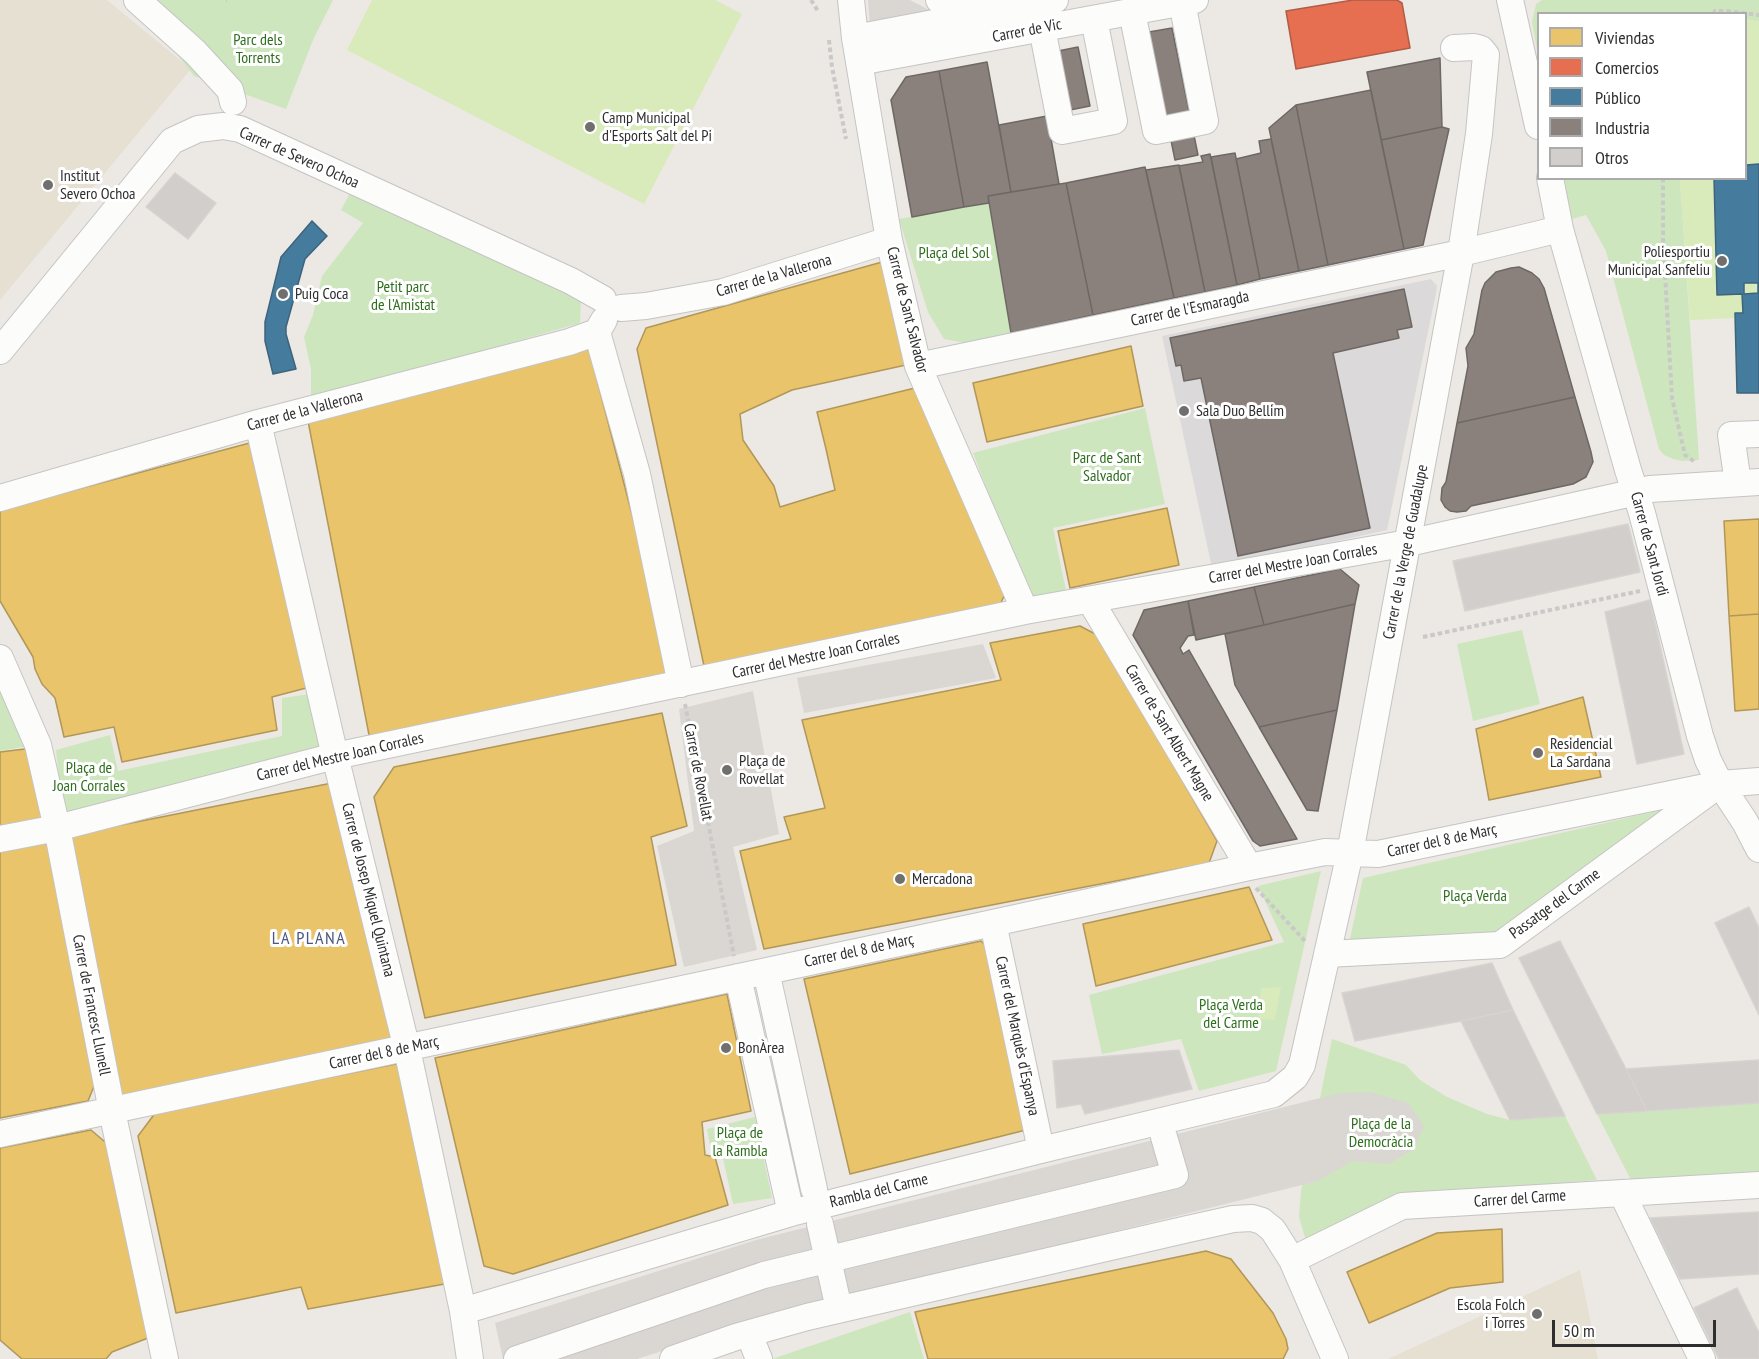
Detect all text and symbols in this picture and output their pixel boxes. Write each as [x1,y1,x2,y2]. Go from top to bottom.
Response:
legend [1537,12,1747,180]
street label: Carrer de Vic [991,15,1063,47]
text: Viviendas [1595,26,1655,49]
park label: Parc dels Torrents [233,30,283,68]
text: Comercios [1595,56,1659,79]
text: Público [1595,86,1641,109]
place label: Camp Municipal d'Esports Salt del Pi [602,108,712,146]
text: Industria [1595,116,1650,139]
marker: Camp Municipal d'Esports Salt del Pi [583,120,597,134]
street label: Carrer de Severo Ochoa [236,123,362,193]
text: Otros [1595,146,1629,169]
place label: Institut Severo Ochoa [60,166,136,204]
marker: Institut Severo Ochoa [41,178,55,192]
place label: Poliesportiu Municipal Sanfeliu [1608,242,1710,280]
park label: Plaça del Sol [919,243,989,263]
street label: Carrer de Sant Salvador [882,245,932,375]
street label: Carrer de la Vallerona [714,250,834,302]
marker: Poliesportiu Municipal Sanfeliu [1715,254,1729,268]
park label: Petit parc de l'Amistat [371,277,435,315]
place label: Puig Coca [295,284,348,304]
marker: Puig Coca [276,287,290,301]
street label: Carrer de l'Esmaragda [1129,287,1251,331]
street label: Carrer de la Vallerona [245,386,365,436]
place label: Sala Duo Bellim [1196,401,1284,421]
marker: Sala Duo Bellim [1177,404,1191,418]
park label: Parc de Sant Salvador [1073,448,1141,486]
street label: Carrer de la Verge de Guadalupe [1380,463,1432,641]
street label: Carrer de Sant Jordi [1626,490,1672,598]
street label: Carrer del Mestre Joan Corrales [1207,540,1379,588]
street label: Carrer del Mestre Joan Corrales [731,629,901,683]
street label: Carrer de Sant Albert Magne [1121,661,1217,805]
street label: Carrer de Rovellat [679,722,717,822]
street label: Carrer del Mestre Joan Corrales [255,728,425,786]
place label: Residencial La Sardana [1550,734,1612,772]
marker: Residencial La Sardana [1531,746,1545,760]
place label: Plaça de Rovellat [739,751,785,789]
park label: Plaça de Joan Corrales [53,758,125,796]
marker: Plaça de Rovellat [720,763,734,777]
street label: Carrer de Josep Miquel Quintana [337,801,399,979]
street label: Carrer del 8 de Març [1385,820,1499,862]
street label: Passatge del Carme [1506,865,1604,943]
place label: Mercadona [912,869,973,889]
marker: Mercadona [893,872,907,886]
park label: Plaça Verda [1443,886,1507,906]
district label: LA PLANA [272,928,346,950]
street label: Carrer del 8 de Març [802,930,916,972]
street label: Carrer de Francesc Llunell [68,933,114,1077]
street label: Carrer del Marquès d'Espanya [991,955,1043,1117]
park label: Plaça Verda del Carme [1199,995,1263,1033]
street label: Carrer del 8 de Març [327,1032,441,1074]
place label: BonÀrea [738,1038,784,1058]
marker: BonÀrea [719,1041,733,1055]
park label: Plaça de la Democràcia [1349,1114,1413,1152]
park label: Plaça de la Rambla [712,1123,768,1161]
street label: Rambla del Carme [828,1170,930,1212]
street label: Carrer del Carme [1473,1186,1567,1212]
place label: Escola Folch i Torres [1457,1295,1525,1333]
marker: Escola Folch i Torres [1530,1307,1544,1321]
scale bar [1555,1308,1718,1346]
text: 50 m [1563,1319,1595,1342]

